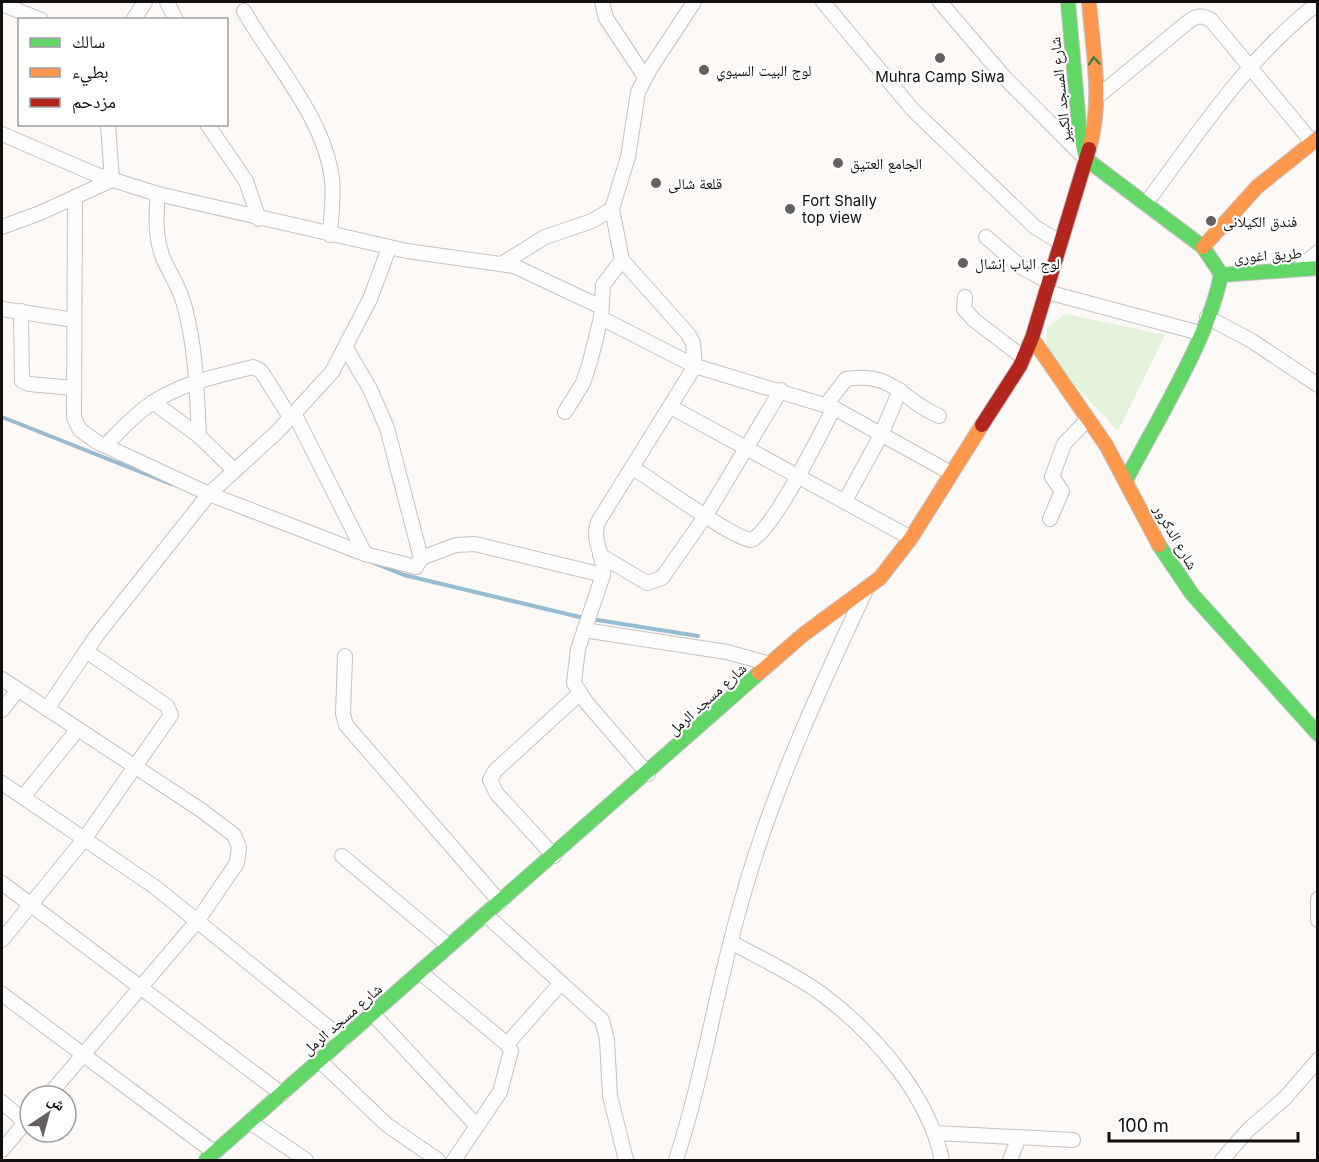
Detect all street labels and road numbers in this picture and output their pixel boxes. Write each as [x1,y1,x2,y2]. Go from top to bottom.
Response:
street label: شارع المسجد الكبير [1045,36,1076,145]
street label: طريق اغورى [1233,243,1303,268]
street label: شارع الدكرور [1148,500,1202,573]
street label: شارع مسجد الرمل [664,659,751,740]
street label: شارع مسجد الرمل [298,979,386,1060]

